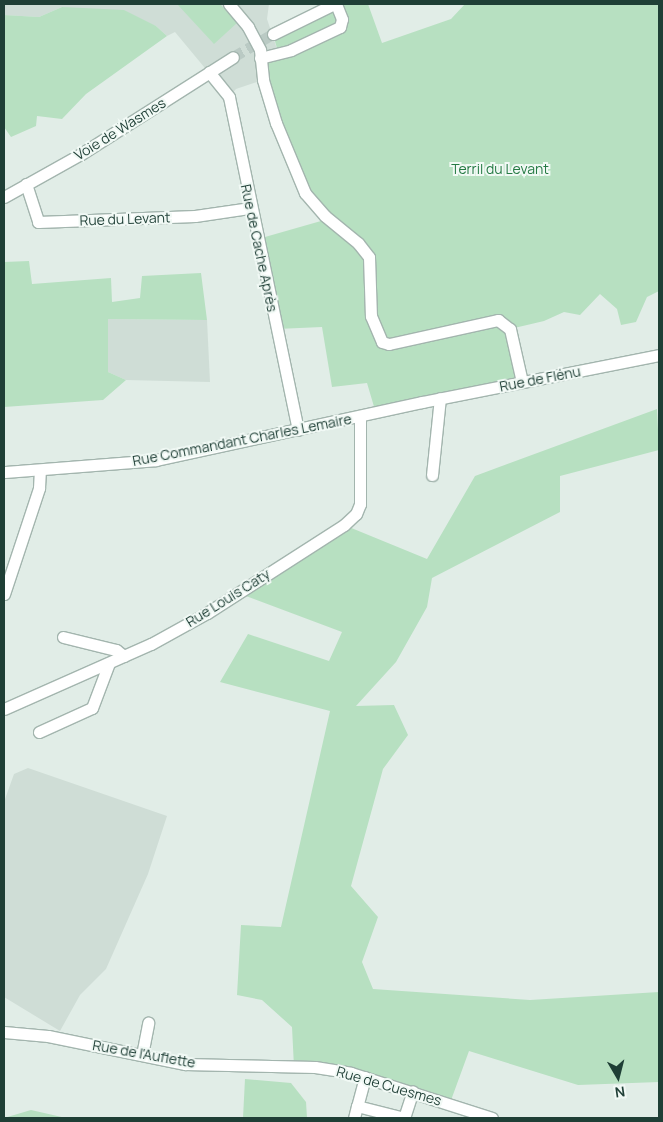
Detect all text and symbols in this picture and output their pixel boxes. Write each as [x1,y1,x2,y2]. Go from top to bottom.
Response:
street label: Voie de Wasmes [71,94,169,164]
park label: Terril du Levant [451,161,549,177]
street label: Rue de Cache Après [237,183,281,313]
street label: Rue du Levant [79,209,171,229]
street label: Rue de Flénu [498,363,582,395]
street label: Rue Commandant Charles Lemaire [131,410,353,470]
street label: Rue Louis Caty [183,565,273,631]
street label: Rue de l'Auflette [91,1037,197,1071]
north arrow [593,1052,643,1102]
street label: Rue de Cuesmes [334,1063,444,1109]
text: N [614,1082,626,1102]

